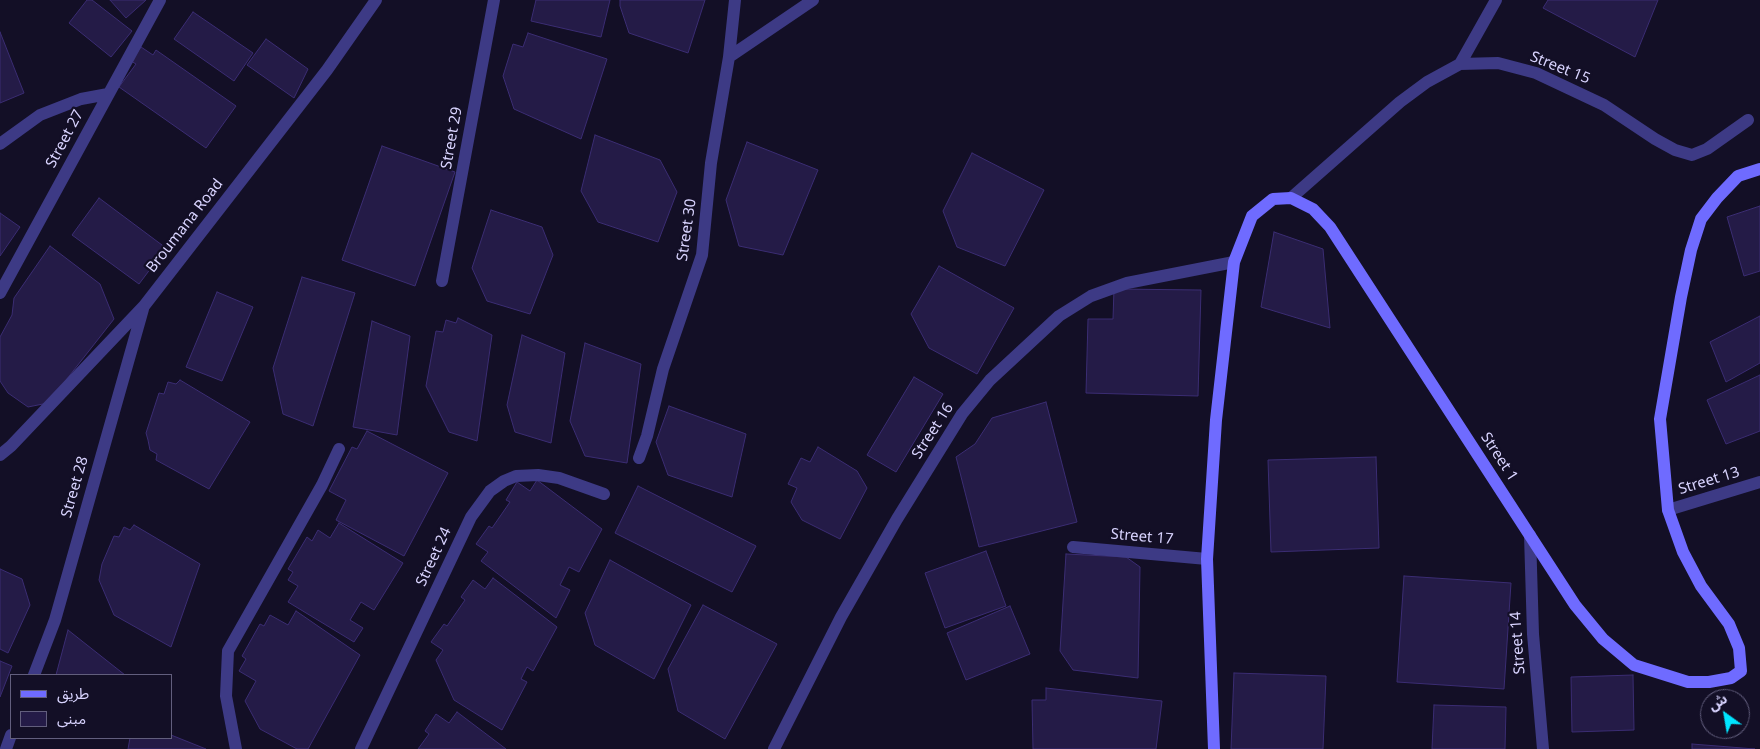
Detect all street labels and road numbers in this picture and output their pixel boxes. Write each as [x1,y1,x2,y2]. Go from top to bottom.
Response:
street label: Street 15 [1527,48,1593,88]
street label: Street 29 [438,105,466,171]
street label: Street 27 [42,107,88,171]
street label: Broumana Road [143,176,227,276]
street label: Street 30 [674,198,700,262]
street label: Street 16 [908,400,958,462]
street label: Street 1 [1477,429,1521,485]
street label: Street 28 [58,454,92,520]
street label: Street 13 [1676,463,1742,499]
street label: Street 24 [413,525,455,589]
street label: Street 17 [1110,525,1174,549]
street label: Street 14 [1507,611,1529,675]

